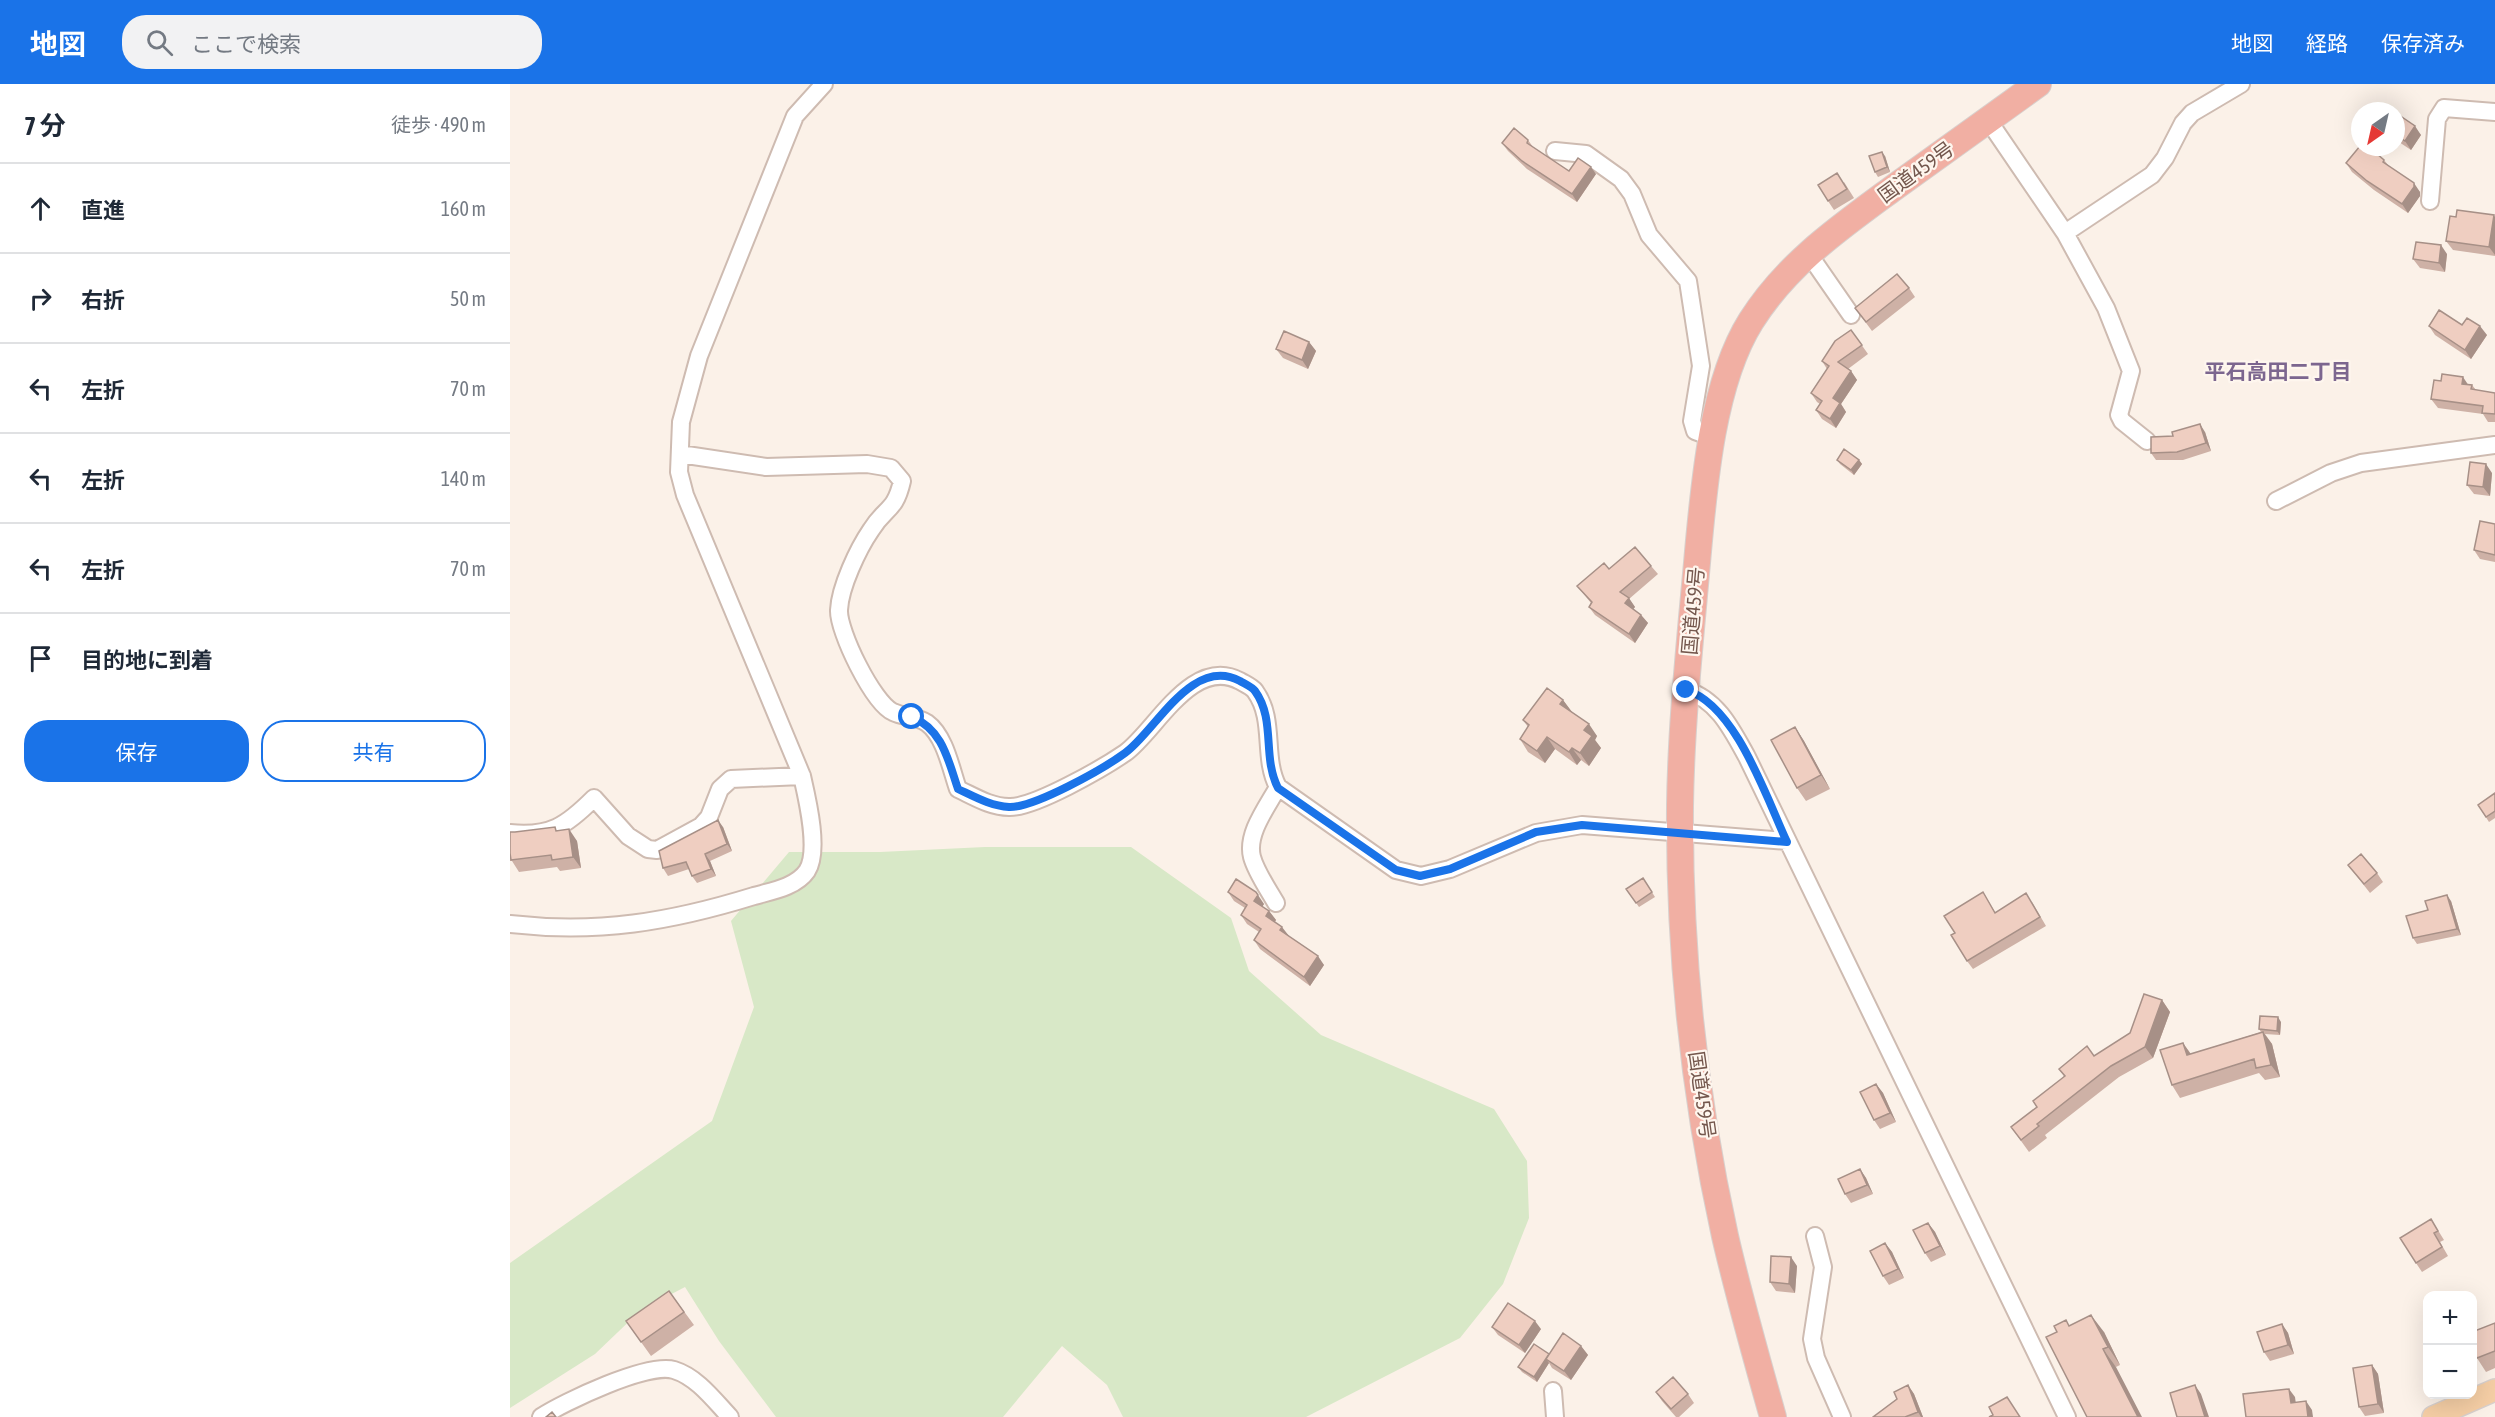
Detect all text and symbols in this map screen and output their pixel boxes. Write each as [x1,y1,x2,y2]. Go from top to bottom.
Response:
search box [122,15,542,69]
icon: search [143,26,176,59]
text: 地図 [30,28,86,60]
text: ここで検索 [191,31,301,57]
text: 地図 [2231,31,2273,55]
text: 経路 [2306,31,2348,55]
text: 保存済み [2381,31,2465,55]
north arrow [2351,102,2405,156]
text: 7 分 [24,111,66,141]
text: 徒歩 · 490 m [391,113,486,136]
street label: 国道459号 [1873,136,1958,207]
icon: ahead [24,192,57,225]
text: 直進 [81,197,125,223]
text: 160 m [441,197,486,220]
icon: right [24,282,57,315]
text: 右折 [81,287,125,313]
text: 50 m [450,287,486,310]
district label: 平石高田二丁目 [2205,359,2352,383]
icon: left [24,372,57,405]
text: 左折 [81,377,125,403]
text: 70 m [450,377,486,400]
icon: left [24,462,57,495]
text: 左折 [81,467,125,493]
text: 140 m [441,467,486,490]
icon: left [24,552,57,585]
text: 左折 [81,557,125,583]
text: 70 m [450,557,486,580]
street label: 国道459号 [1677,566,1708,656]
icon: arrive [24,642,57,675]
text: 目的地に到着 [81,647,213,673]
route end [1672,676,1698,702]
route start [898,703,924,729]
button: 保存 [24,720,249,782]
button: 共有 [261,720,486,782]
street label: 国道459号 [1685,1050,1720,1140]
map controls [2423,1291,2477,1399]
button: + [2423,1291,2477,1345]
button: − [2423,1345,2477,1399]

